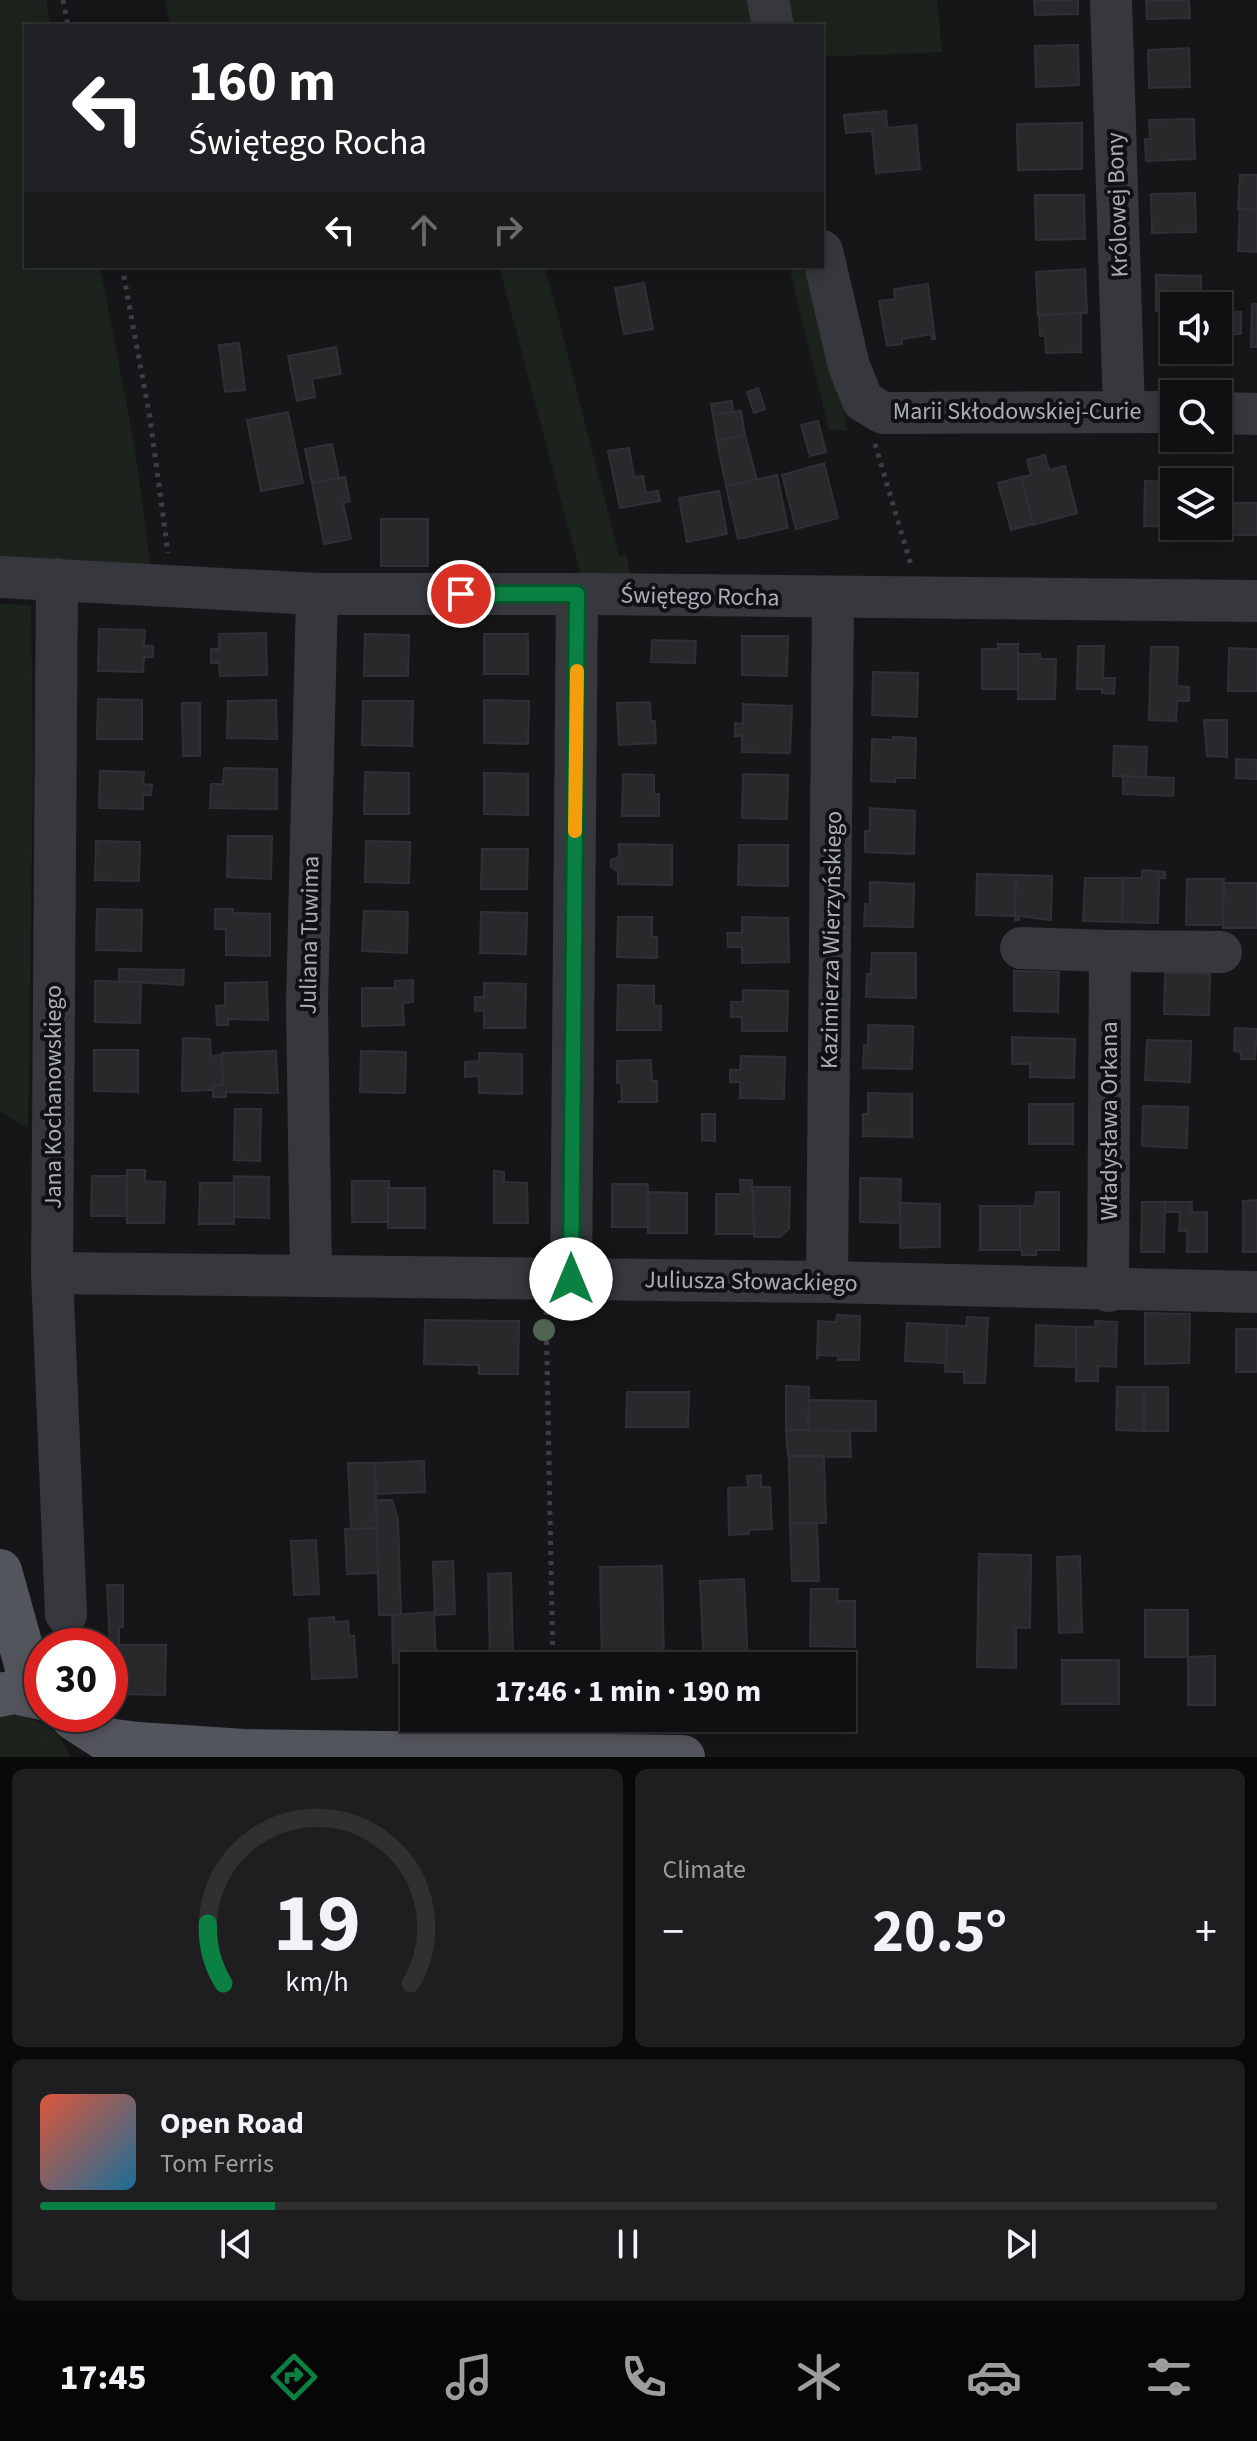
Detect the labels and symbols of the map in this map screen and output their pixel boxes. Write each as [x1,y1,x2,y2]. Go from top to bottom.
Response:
street label: Królowej Bony [1097,132,1138,278]
street label: Marii Skłodowskiej-Curie [893,394,1141,429]
pin [427,560,495,628]
street label: Świętego Rocha [620,578,780,615]
street label: Kazimierza Wierzyńskiego [812,811,851,1069]
street label: Juliana Tuwima [291,855,328,1015]
street label: Jana Kochanowskiego [36,985,71,1209]
street label: Władysława Orkana [1092,1021,1127,1221]
position arrow [529,1237,613,1321]
street label: Juliusza Słowackiego [644,1262,858,1301]
speed limit sign: 30 [24,1628,128,1732]

